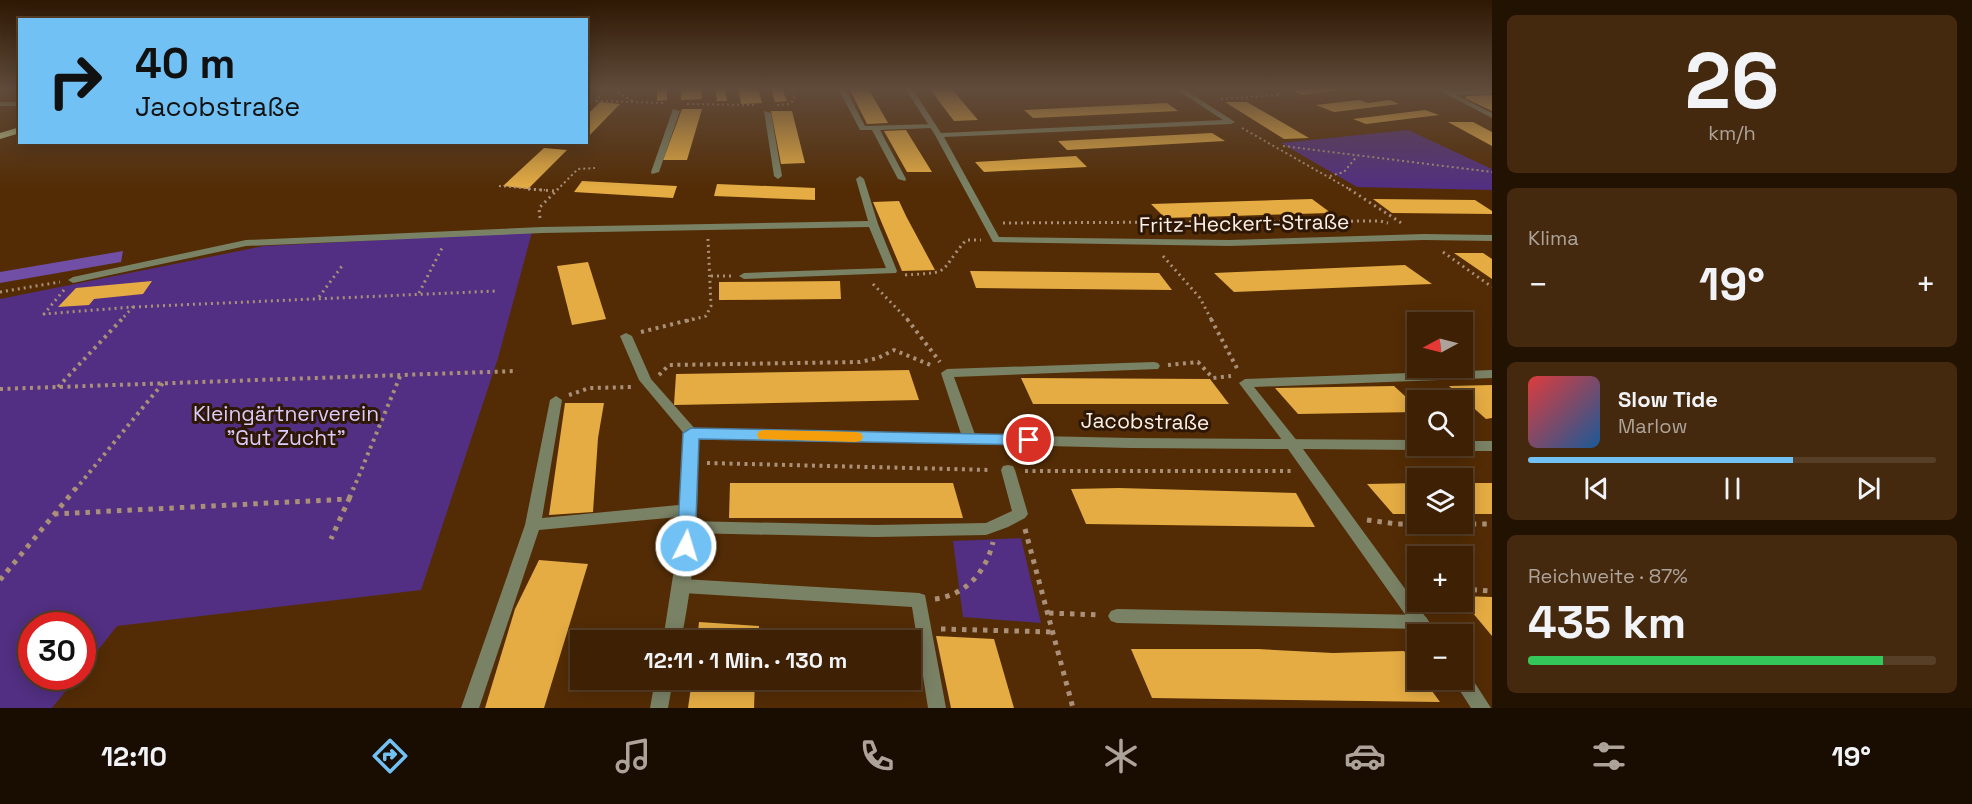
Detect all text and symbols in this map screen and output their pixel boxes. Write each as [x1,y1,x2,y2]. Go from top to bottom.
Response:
text: 26 [1685,31,1779,131]
text: 40 m [135,37,235,90]
icon: right [36,42,114,120]
text: Jacobstraße [135,89,300,124]
text: km/h [1708,120,1756,146]
street label: Fritz-Heckert-Straße [1139,208,1349,238]
text: Klima [1528,225,1579,251]
text: 19° [1699,256,1765,313]
text: − [1528,264,1548,306]
text: + [1916,264,1936,306]
north arrow [1407,312,1473,378]
map controls [1407,312,1473,690]
text: Slow Tide [1618,385,1718,413]
button: search [1407,390,1473,456]
park label: Kleingärtnerverein "Gut Zucht" [193,400,379,451]
street label: Jacobstraße [1081,406,1209,436]
text: Marlow [1618,413,1687,439]
pin [1003,414,1054,465]
icon: arrive [1012,423,1045,456]
button: layers [1407,468,1473,534]
icon: previous [1580,472,1613,505]
icon: pause [1716,472,1749,505]
icon: next [1852,472,1885,505]
position arrow [654,514,718,578]
button: + [1407,546,1473,612]
text: Reichweite · 87% [1528,563,1688,589]
text: 435 km [1528,594,1686,651]
speed limit sign: 30 [18,612,96,690]
button: − [1407,624,1473,690]
text: 12:11 · 1 Min. · 130 m [644,646,847,674]
icon: directions [369,735,411,777]
icon: music [612,735,654,777]
icon: phone [856,735,898,777]
icon: climate [1100,735,1142,777]
icon: car [1344,735,1386,777]
icon: filters [1588,735,1630,777]
text: 12:10 [101,739,167,774]
text: 19° [1831,739,1871,774]

